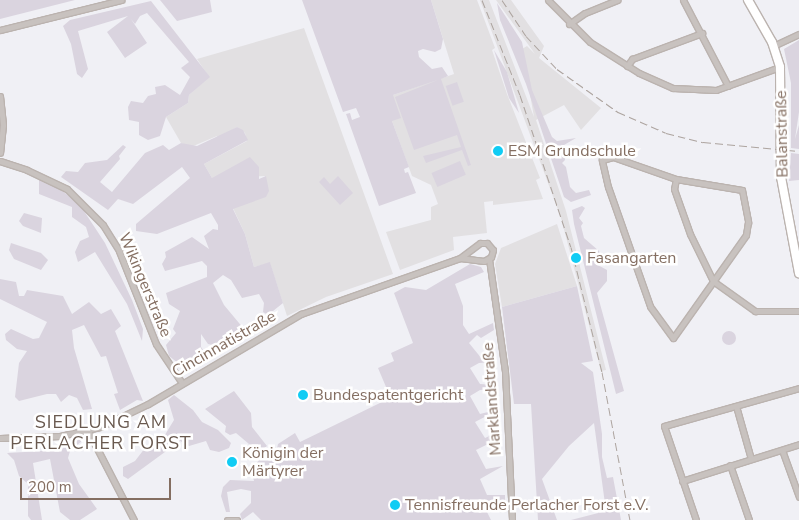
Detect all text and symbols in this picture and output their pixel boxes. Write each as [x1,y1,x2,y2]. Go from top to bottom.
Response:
street label: Balanstraße [772,90,792,178]
place label: ESM Grundschule [508,141,636,161]
marker: ESM Grundschule [492,145,504,157]
street label: Wikingerstraße [114,230,176,340]
place label: Fasangarten [587,248,676,268]
marker: Fasangarten [569,251,583,265]
street label: Cincinnatistraße [169,307,279,381]
street label: Marklandstraße [478,342,506,456]
place label: Bundespatentgericht [313,385,463,405]
marker: Bundespatentgericht [297,389,309,401]
district label: SIEDLUNG AM PERLACHER FORST [8,412,194,454]
place label: Königin der Märtyrer [242,443,323,481]
marker: Königin der Märtyrer [226,456,238,468]
scale bar [22,468,174,500]
text: 200 m [28,477,72,497]
place label: Tennisfreunde Perlacher Forst e.V. [405,495,649,515]
marker: Tennisfreunde Perlacher Forst e.V. [389,499,401,511]

